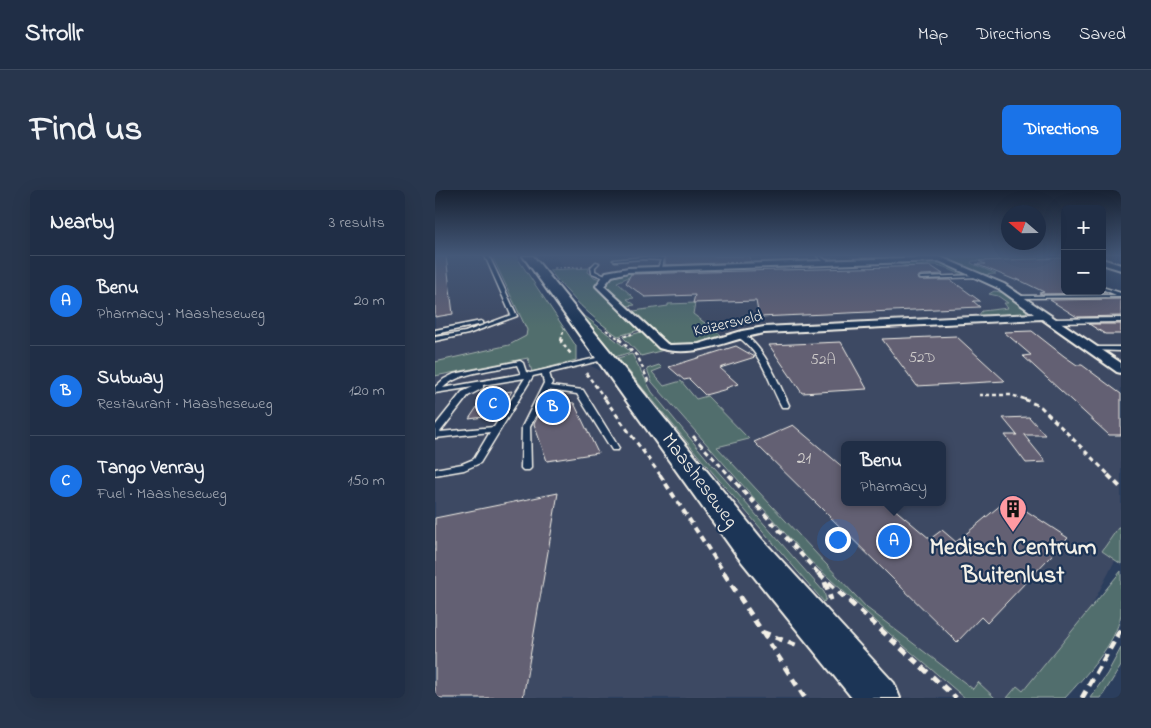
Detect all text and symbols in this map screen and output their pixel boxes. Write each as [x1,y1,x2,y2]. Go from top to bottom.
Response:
text: Strollr [25,17,83,52]
text: Map [918,22,948,48]
text: Directions [976,22,1051,48]
text: Saved [1079,22,1126,48]
text: Find us [30,105,142,156]
button: Directions [1002,105,1121,155]
north arrow [1001,205,1046,250]
map controls [1061,205,1106,295]
button: + [1061,205,1106,250]
text: Nearby [50,208,114,238]
text: 3 results [329,211,385,235]
button: − [1061,250,1106,295]
text: Benu [97,275,138,302]
text: A [61,289,71,313]
text: 20 m [354,289,385,313]
text: Pharmacy · Maasheseweg [97,302,265,326]
street label: Keizersveld [691,304,765,344]
house number: 52D [908,347,936,369]
house number: 52A [810,349,836,371]
text: Subway [97,365,163,392]
text: B [61,379,71,403]
text: 120 m [349,379,385,403]
pin: C [477,385,509,423]
pin: B [537,388,569,426]
text: Restaurant · Maasheseweg [97,392,273,416]
street label: Maasheseweg [653,427,744,535]
popup [841,441,946,506]
house number: 21 [797,446,812,472]
text: Benu [860,448,902,475]
text: Tango Venray [97,455,204,482]
text: C [62,469,70,493]
text: 150 m [347,469,385,493]
text: Pharmacy [860,475,927,499]
text: Fuel · Maasheseweg [97,482,227,506]
building icon: Medisch Centrum Buitenlust [998,494,1028,533]
pin: A [878,522,910,560]
your location [825,527,851,553]
place label: Medisch Centrum Buitenlust [930,531,1097,594]

